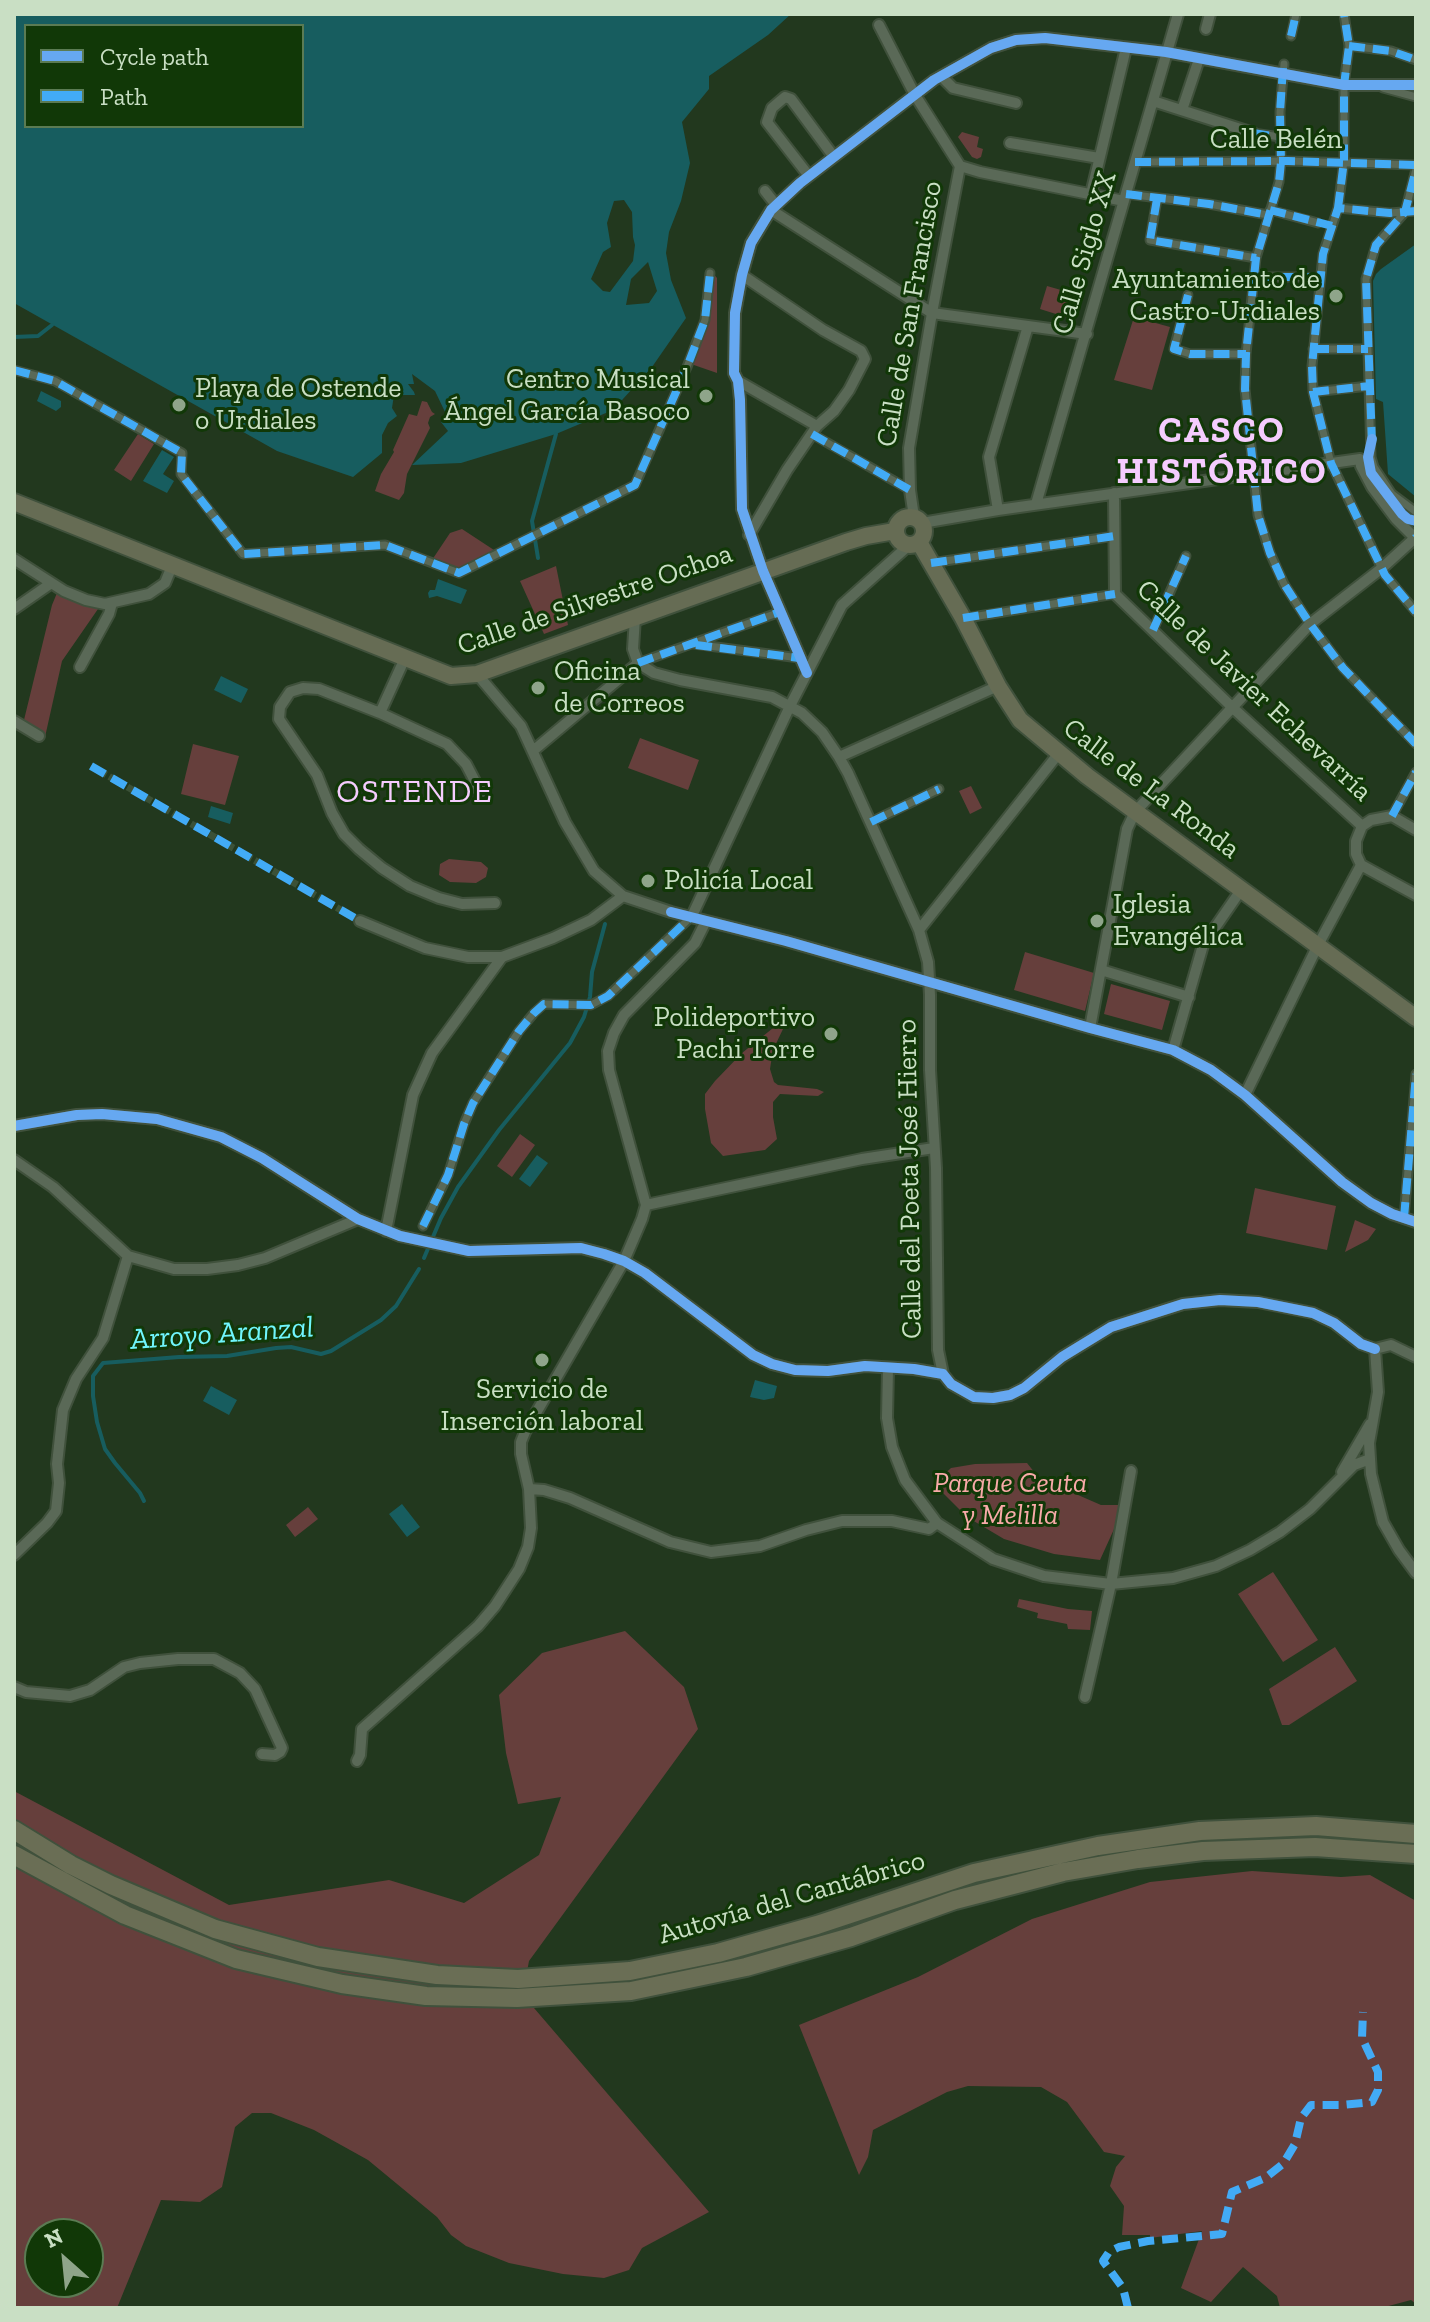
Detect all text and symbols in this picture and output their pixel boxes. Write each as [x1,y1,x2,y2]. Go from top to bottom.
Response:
legend [24,24,304,128]
text: Cycle path [100,42,209,71]
text: Path [100,82,148,111]
street label: Calle Belén [1210,123,1342,157]
street label: Calle Siglo XX [1046,168,1124,338]
street label: Calle de San Francisco [870,179,950,449]
place label: Ayuntamiento de Castro-Urdiales [1112,263,1320,329]
marker: Ayuntamiento de Castro-Urdiales [1327,287,1345,305]
place label: Centro Musical Ángel García Basoco [444,363,690,429]
place label: Playa de Ostende o Urdiales [195,372,401,438]
marker: Centro Musical Ángel García Basoco [697,387,715,405]
marker: Playa de Ostende o Urdiales [170,396,188,414]
district label: CASCO HISTÓRICO [1117,410,1327,495]
street label: Calle de Silvestre Ochoa [453,537,737,663]
street label: Calle de Javier Echevarría [1129,573,1379,809]
place label: Oficina de Correos [554,655,685,721]
marker: Oficina de Correos [529,679,547,697]
street label: Calle de La Ronda [1056,712,1246,866]
district label: OSTENDE [336,774,494,812]
place label: Policía Local [664,864,813,898]
marker: Policía Local [639,872,657,890]
place label: Iglesia Evangélica [1113,888,1244,954]
marker: Iglesia Evangélica [1088,912,1106,930]
place label: Polideportivo Pachi Torre [654,1001,815,1067]
street label: Calle del Poeta José Hierro [890,1019,930,1339]
marker: Polideportivo Pachi Torre [822,1025,840,1043]
water label: Arroyo Aranzal [129,1310,315,1358]
marker: Servicio de Inserción laboral [533,1351,551,1369]
place label: Servicio de Inserción laboral [441,1373,643,1439]
park label: Parque Ceuta y Melilla [933,1467,1087,1533]
street label: Autovía del Cantábrico [655,1844,929,1952]
north arrow [24,2218,104,2298]
text: N [40,2222,67,2254]

